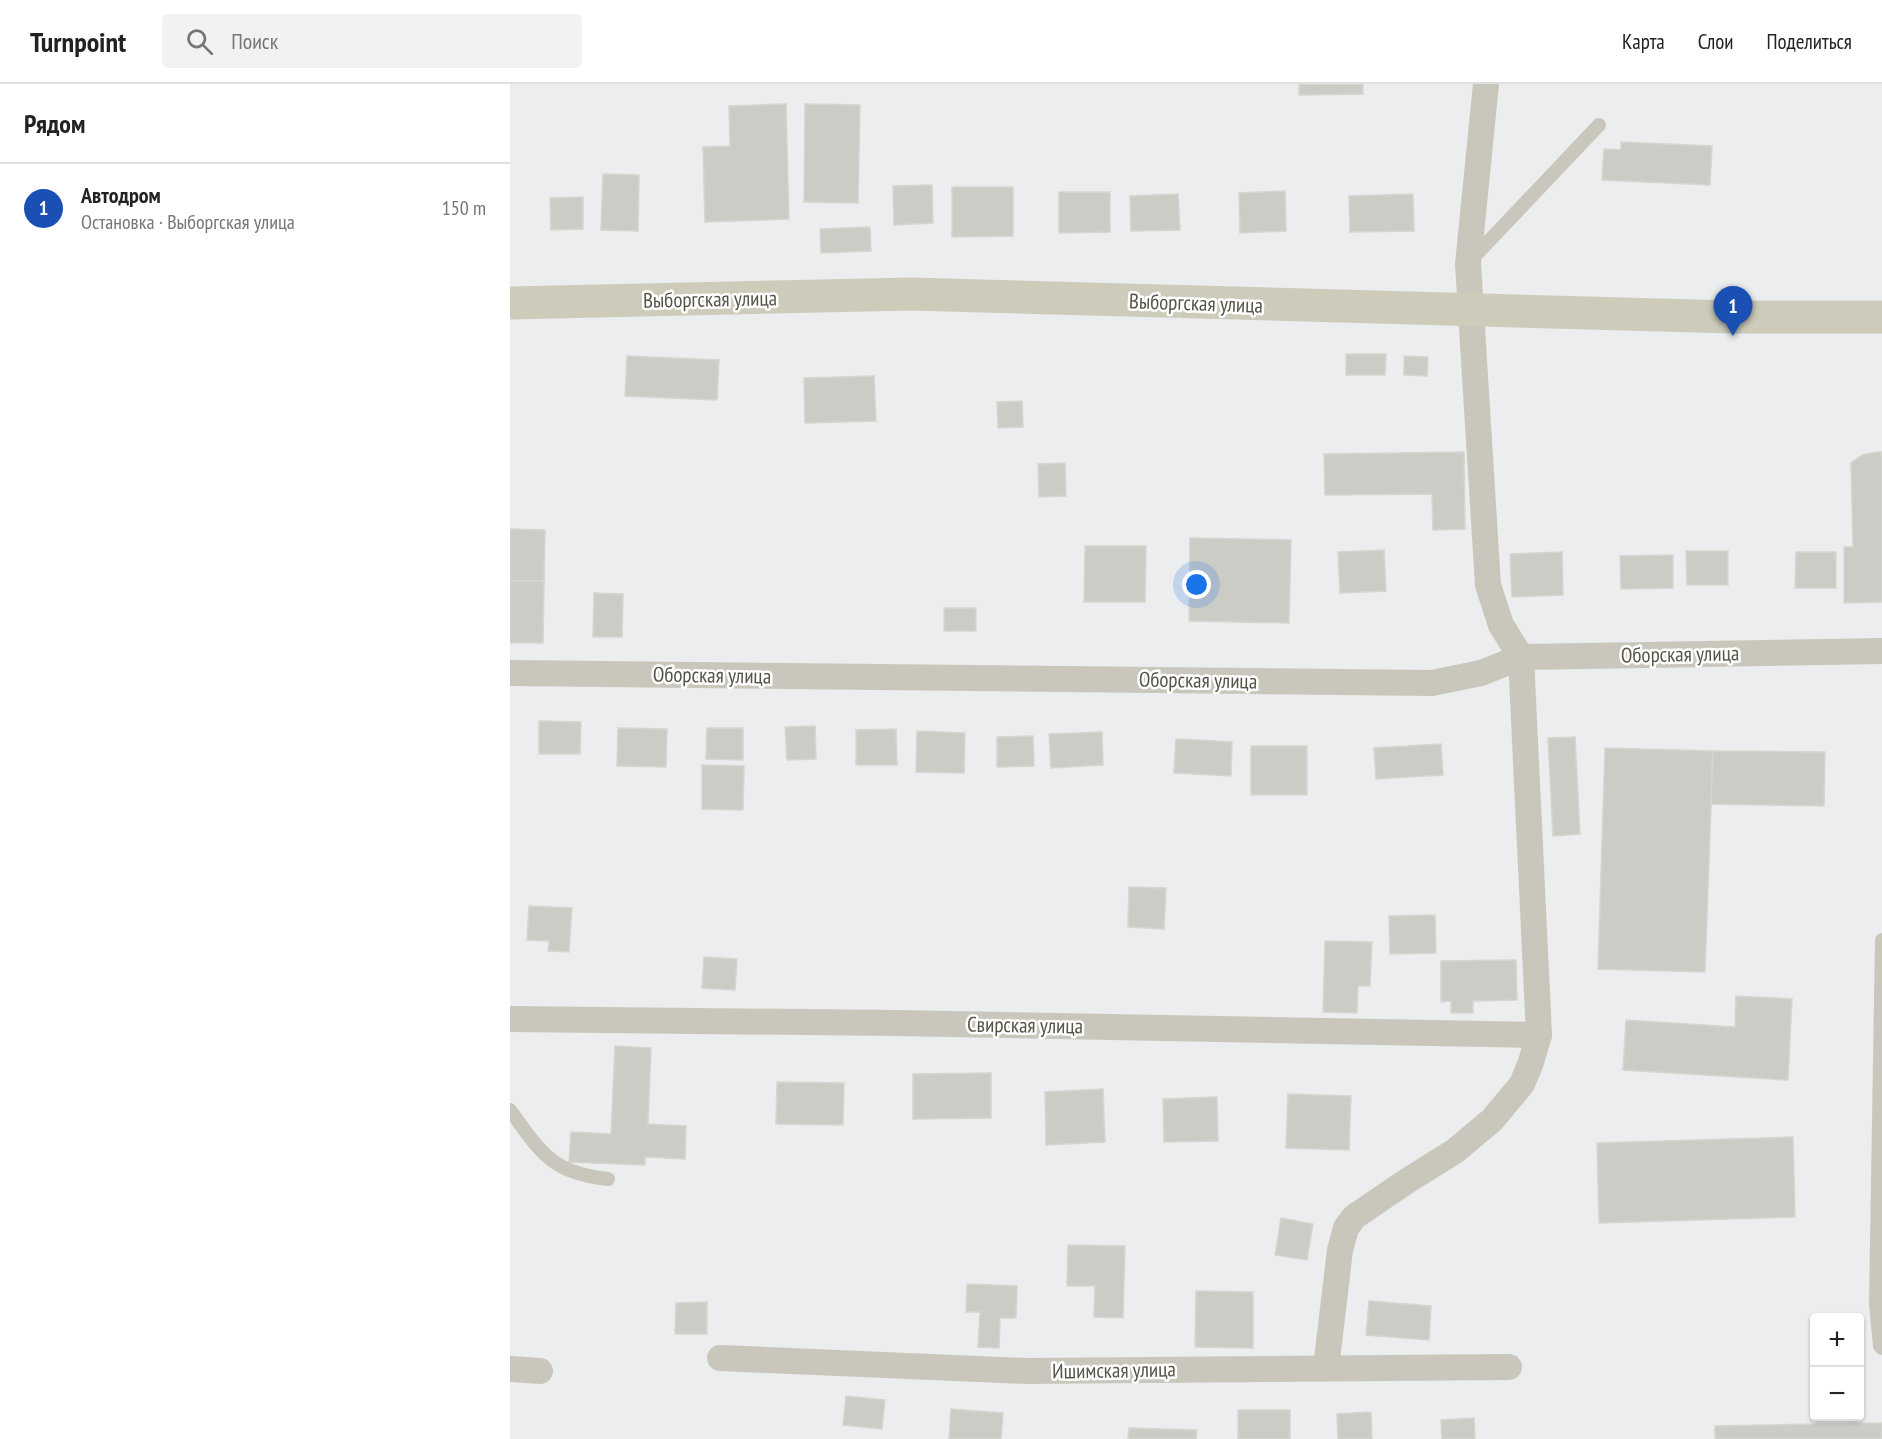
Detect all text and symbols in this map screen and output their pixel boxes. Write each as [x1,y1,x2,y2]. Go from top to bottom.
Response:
search box [162,14,582,68]
text: Turnpoint [30,23,126,60]
icon: search [183,25,216,58]
text: Поиск [231,27,278,55]
text: Карта [1622,28,1665,55]
text: Слои [1698,28,1733,55]
text: Поделиться [1766,28,1852,55]
text: Рядом [24,107,85,140]
text: Автодром [81,181,161,209]
text: 1 [39,195,48,221]
text: 150 m [442,195,486,221]
text: Остановка · Выборгская улица [81,209,295,235]
street label: Выборгская улица [643,284,777,314]
pin: 1 [1714,286,1752,336]
street label: Выборгская улица [1129,287,1263,319]
your location [1182,570,1211,599]
street label: Оборская улица [1621,639,1739,669]
street label: Оборская улица [653,660,771,690]
street label: Оборская улица [1139,665,1257,695]
street label: Свирская улица [967,1010,1083,1040]
map controls [1810,1313,1864,1421]
button: + [1810,1313,1864,1367]
street label: Ишимская улица [1052,1355,1176,1385]
button: − [1810,1367,1864,1421]

